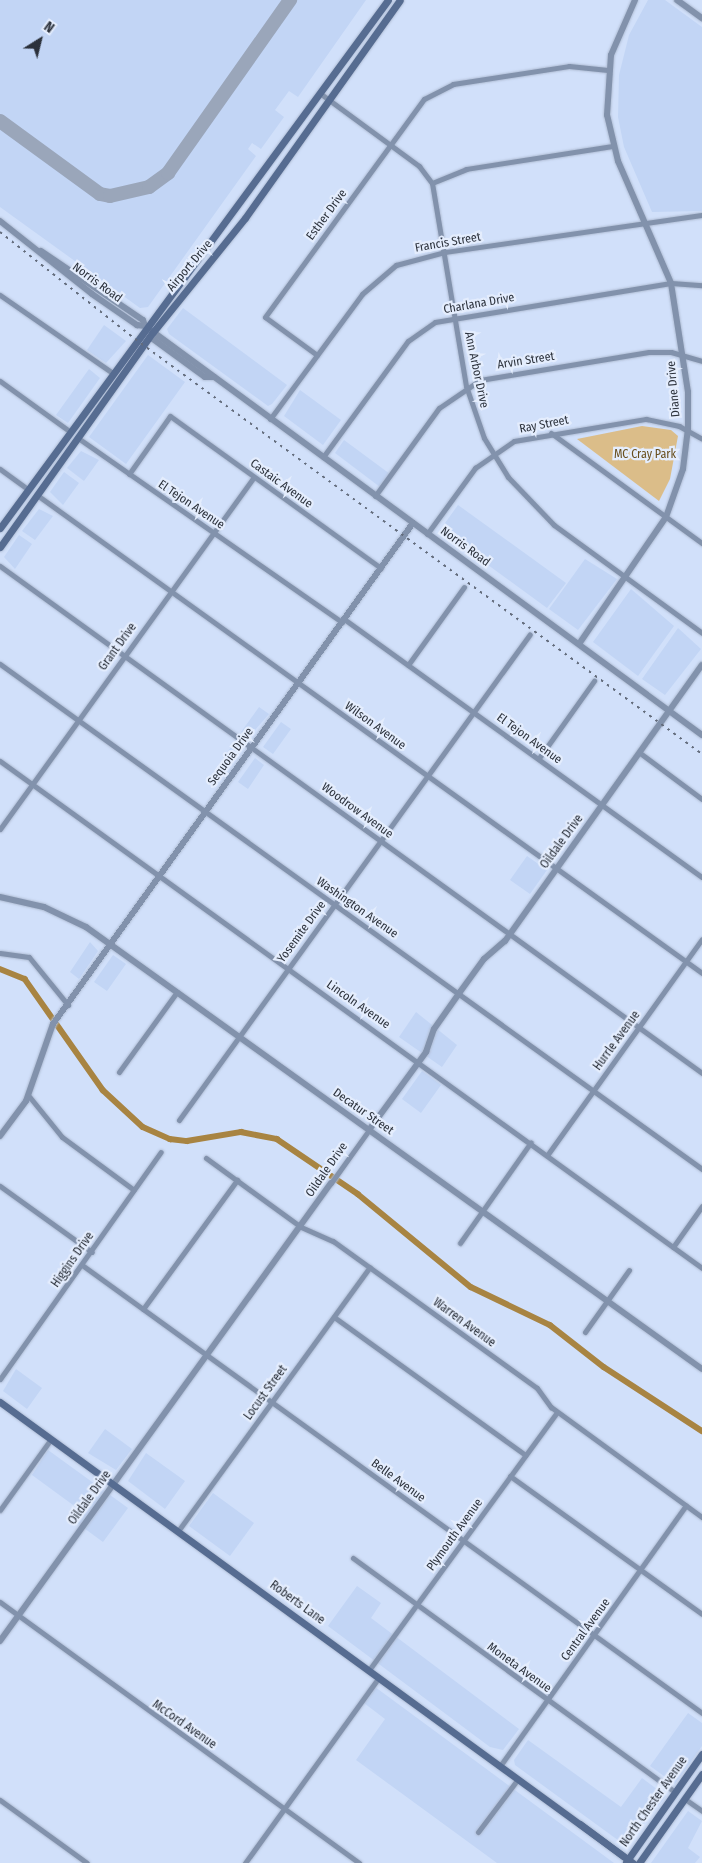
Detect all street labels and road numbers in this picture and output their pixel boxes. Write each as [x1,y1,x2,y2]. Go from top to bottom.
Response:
street label: Esther Drive [304,187,350,243]
street label: Francis Street [414,230,482,256]
street label: Airport Drive [164,237,216,295]
street label: Norris Road [69,260,125,306]
street label: Charlana Drive [442,291,516,317]
street label: Ann Arbor Drive [461,331,491,409]
street label: Arvin Street [496,349,556,373]
street label: Diane Drive [664,360,684,418]
street label: Ray Street [518,413,570,437]
street label: Castaic Avenue [247,457,315,511]
street label: El Tejon Avenue [155,478,227,532]
street label: Norris Road [437,524,493,570]
street label: Grant Drive [96,621,140,673]
street label: Wilson Avenue [342,699,408,753]
street label: El Tejon Avenue [494,711,564,767]
street label: Sequoia Drive [205,725,257,789]
street label: Woodrow Avenue [318,780,396,842]
street label: Oildale Drive [538,812,586,872]
street label: Washington Avenue [314,875,400,941]
street label: Yosemite Drive [275,898,329,966]
street label: Lincoln Avenue [323,978,393,1032]
street label: Hurrle Avenue [591,1009,643,1073]
street label: Decatur Street [330,1086,396,1138]
street label: Oildale Drive [303,1140,351,1200]
street label: Higgins Drive [49,1230,97,1290]
street label: Warren Avenue [430,1296,498,1350]
street label: Locust Street [241,1363,291,1423]
street label: Belle Avenue [368,1456,428,1506]
street label: Oildale Drive [66,1468,114,1528]
street label: Plymouth Avenue [424,1496,486,1574]
street label: Roberts Lane [267,1578,327,1628]
street label: Central Avenue [559,1596,613,1664]
street label: Moneta Avenue [484,1640,554,1696]
street label: McCord Avenue [149,1698,219,1752]
street label: North Chester Avenue [617,1754,691,1850]

